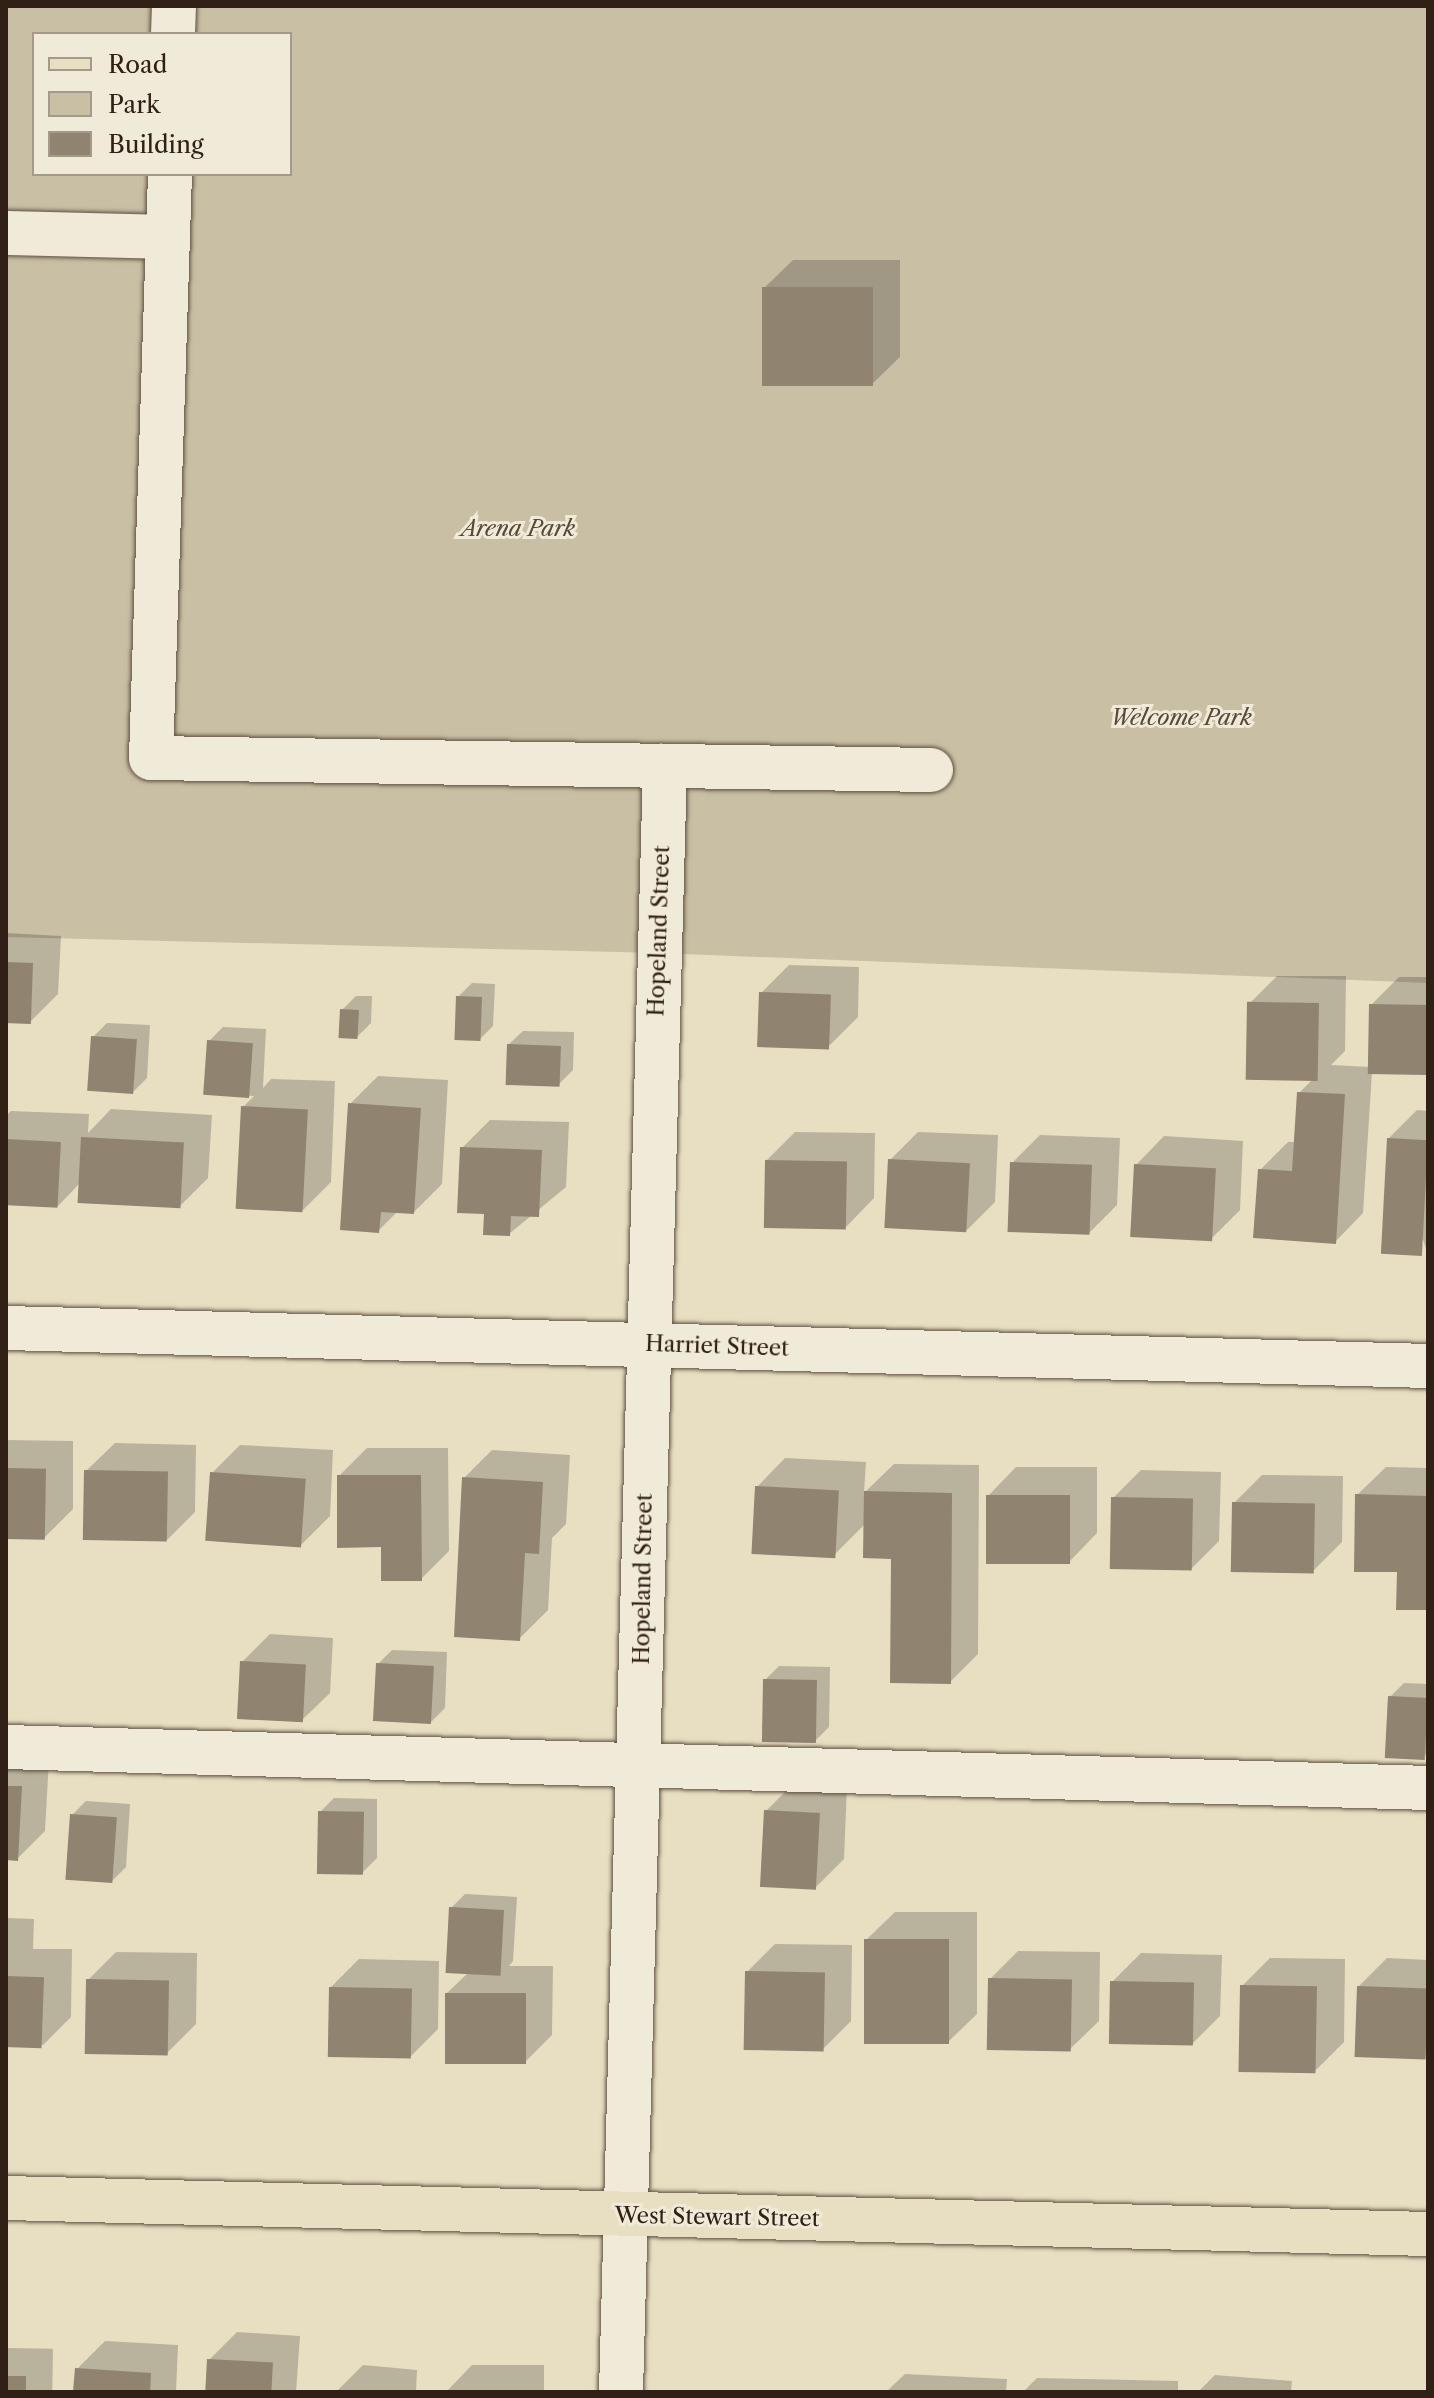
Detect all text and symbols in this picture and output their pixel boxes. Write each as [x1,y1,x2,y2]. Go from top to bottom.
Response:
legend [32,32,292,176]
text: Road [108,50,167,79]
text: Park [108,90,160,119]
text: Building [108,130,204,159]
park label: Arena Park [461,516,575,542]
park label: Welcome Park [1110,705,1252,731]
street label: Hopeland Street [643,845,675,1017]
street label: Harriet Street [645,1330,789,1362]
street label: Hopeland Street [628,1493,658,1665]
street label: West Stewart Street [614,2202,820,2232]

